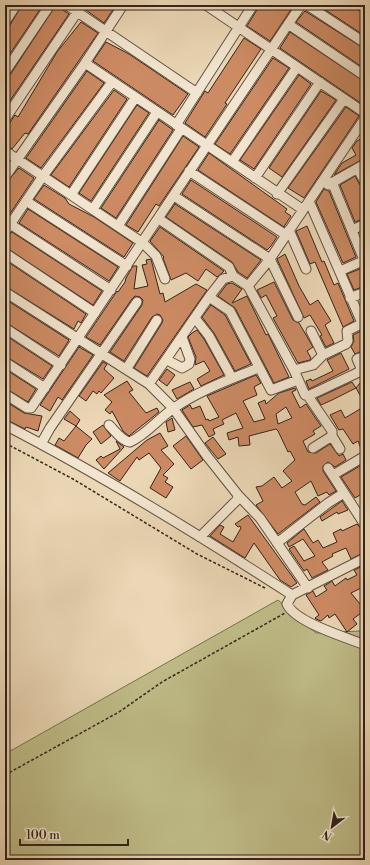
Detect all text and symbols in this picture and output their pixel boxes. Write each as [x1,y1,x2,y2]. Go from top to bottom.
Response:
north arrow [312,807,352,847]
scale bar [20,821,128,847]
text: N [320,826,335,843]
text: 100 m [26,828,60,843]

